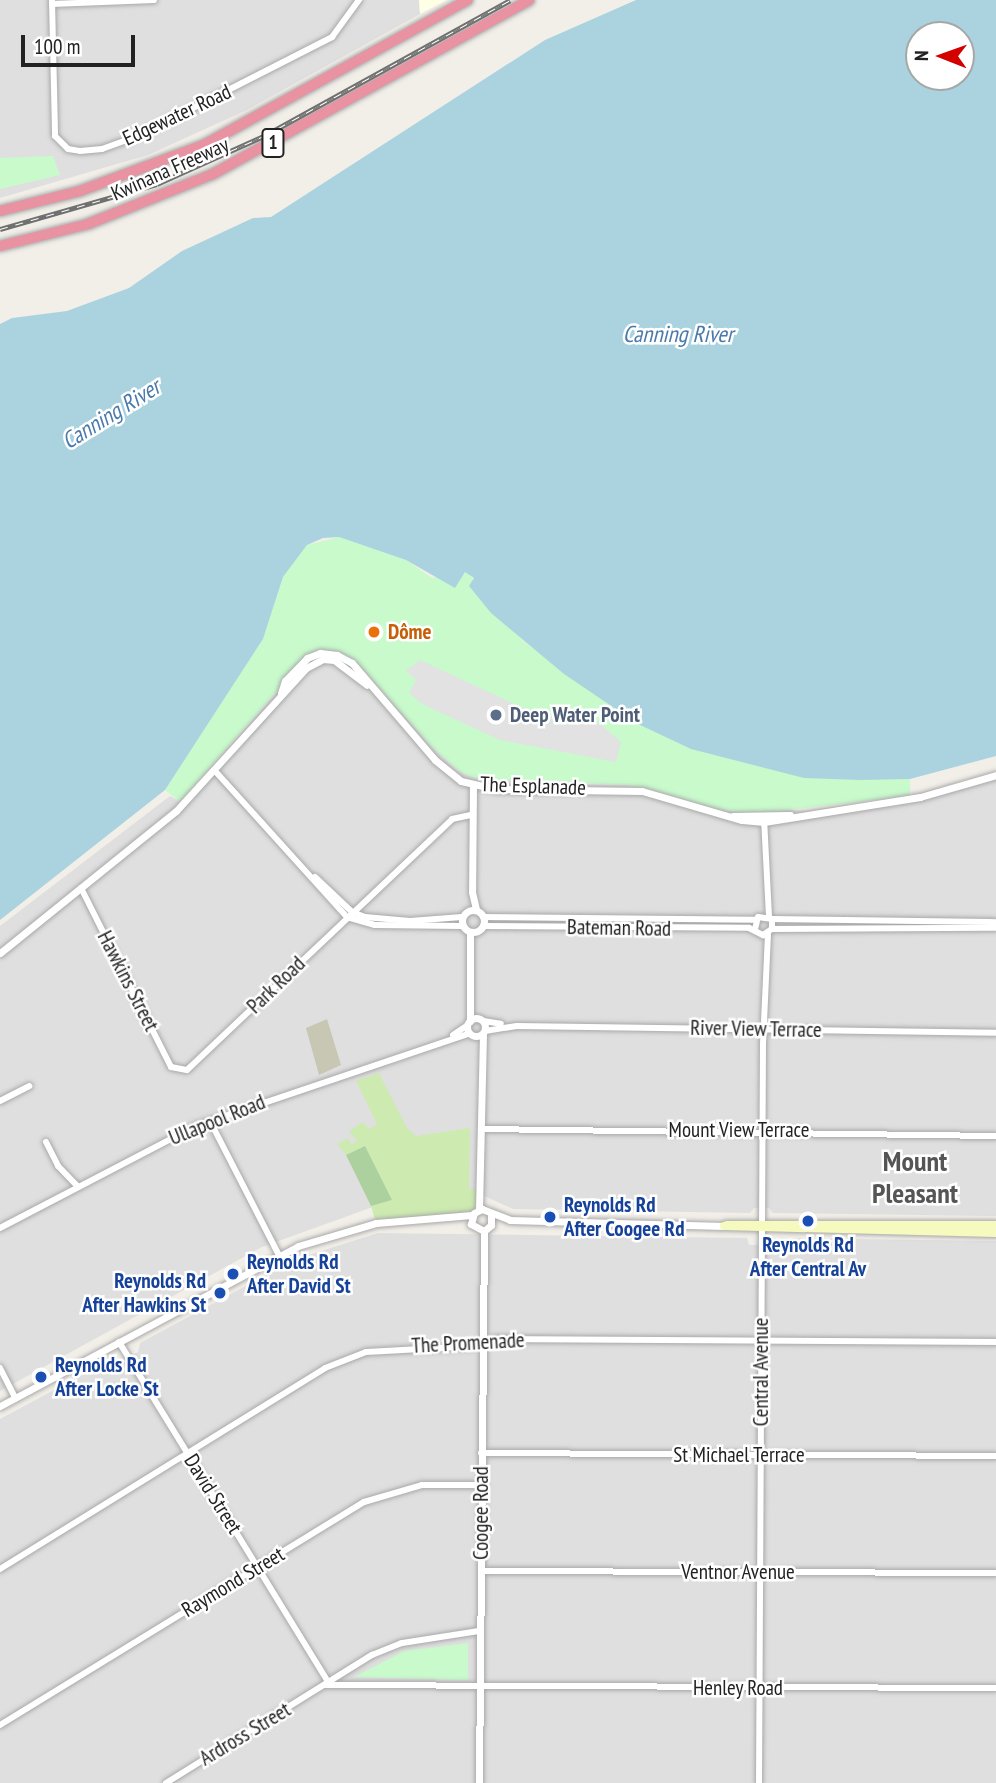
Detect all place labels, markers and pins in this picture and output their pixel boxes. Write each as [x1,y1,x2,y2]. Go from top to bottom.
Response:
place label: Dôme [388,619,431,645]
marker: Dôme [366,624,382,640]
place label: Deep Water Point [510,702,640,728]
marker: Deep Water Point [488,707,504,723]
place label: Reynolds Rd After Coogee Rd [564,1192,685,1242]
marker: Reynolds Rd After Coogee Rd [542,1209,558,1225]
marker: Reynolds Rd After Central Av [800,1213,816,1229]
place label: Reynolds Rd After Central Av [749,1232,867,1282]
place label: Reynolds Rd After David St [247,1249,351,1299]
marker: Reynolds Rd After David St [225,1266,241,1282]
place label: Reynolds Rd After Hawkins St [82,1268,206,1318]
marker: Reynolds Rd After Hawkins St [212,1285,228,1301]
place label: Reynolds Rd After Locke St [55,1352,159,1402]
marker: Reynolds Rd After Locke St [33,1369,49,1385]

